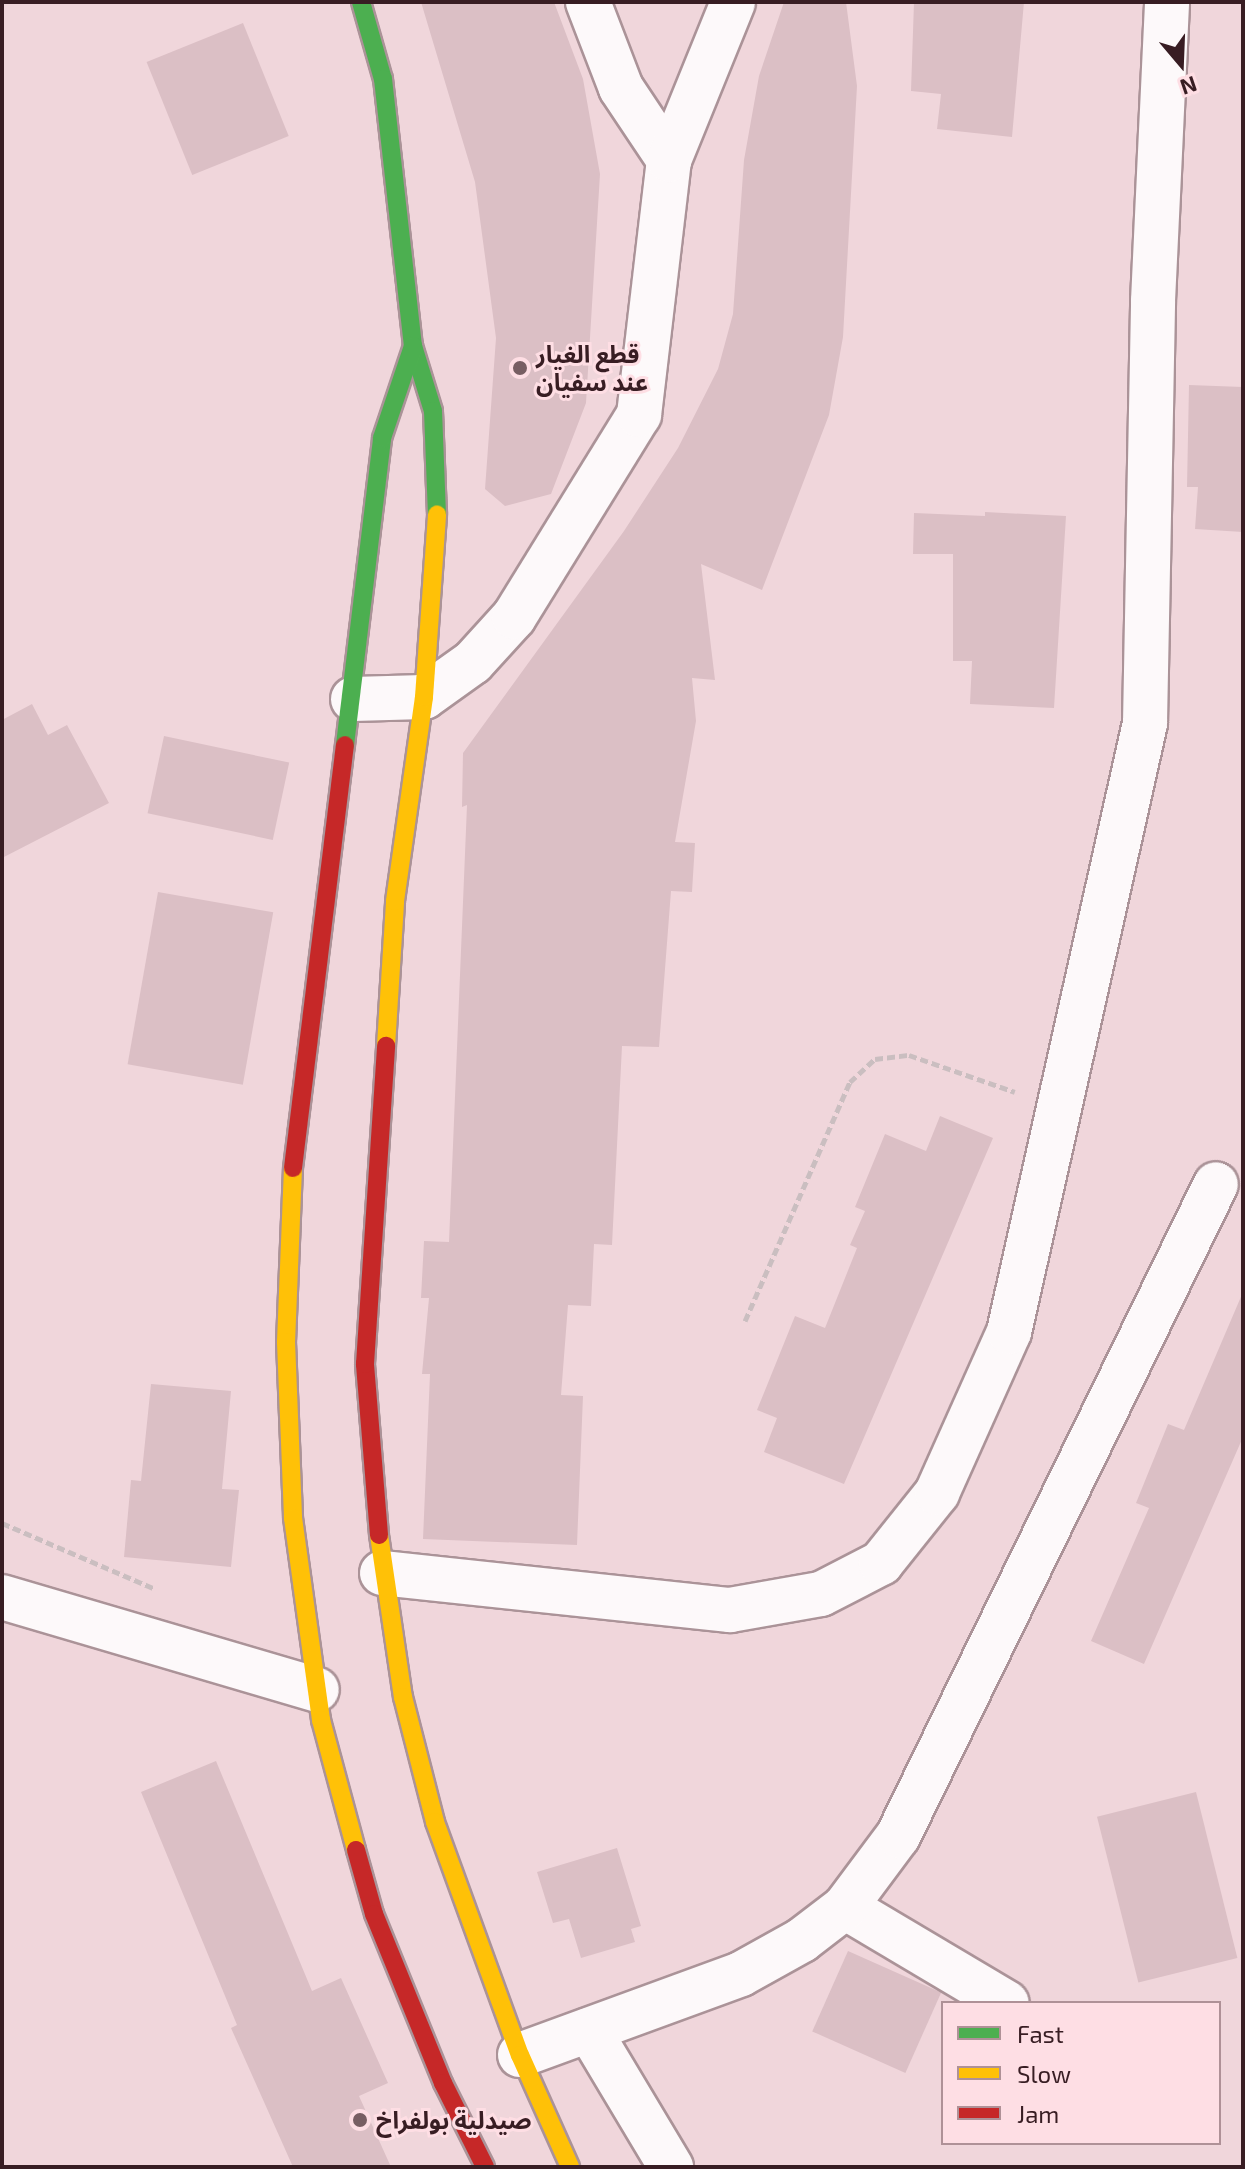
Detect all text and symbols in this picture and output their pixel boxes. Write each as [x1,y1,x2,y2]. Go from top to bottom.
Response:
north arrow [1141,24,1221,104]
text: N [1177,72,1201,102]
place label: قطع الغيار عند سفيان [536,340,648,396]
marker: قطع الغيار عند سفيان [511,359,529,377]
legend [941,2001,1221,2145]
text: Fast [1017,2019,1064,2048]
text: Slow [1017,2059,1071,2088]
text: Jam [1017,2099,1059,2128]
place label: صيدلية بولفراخ [376,2106,532,2134]
marker: صيدلية بولفراخ [351,2111,369,2129]

